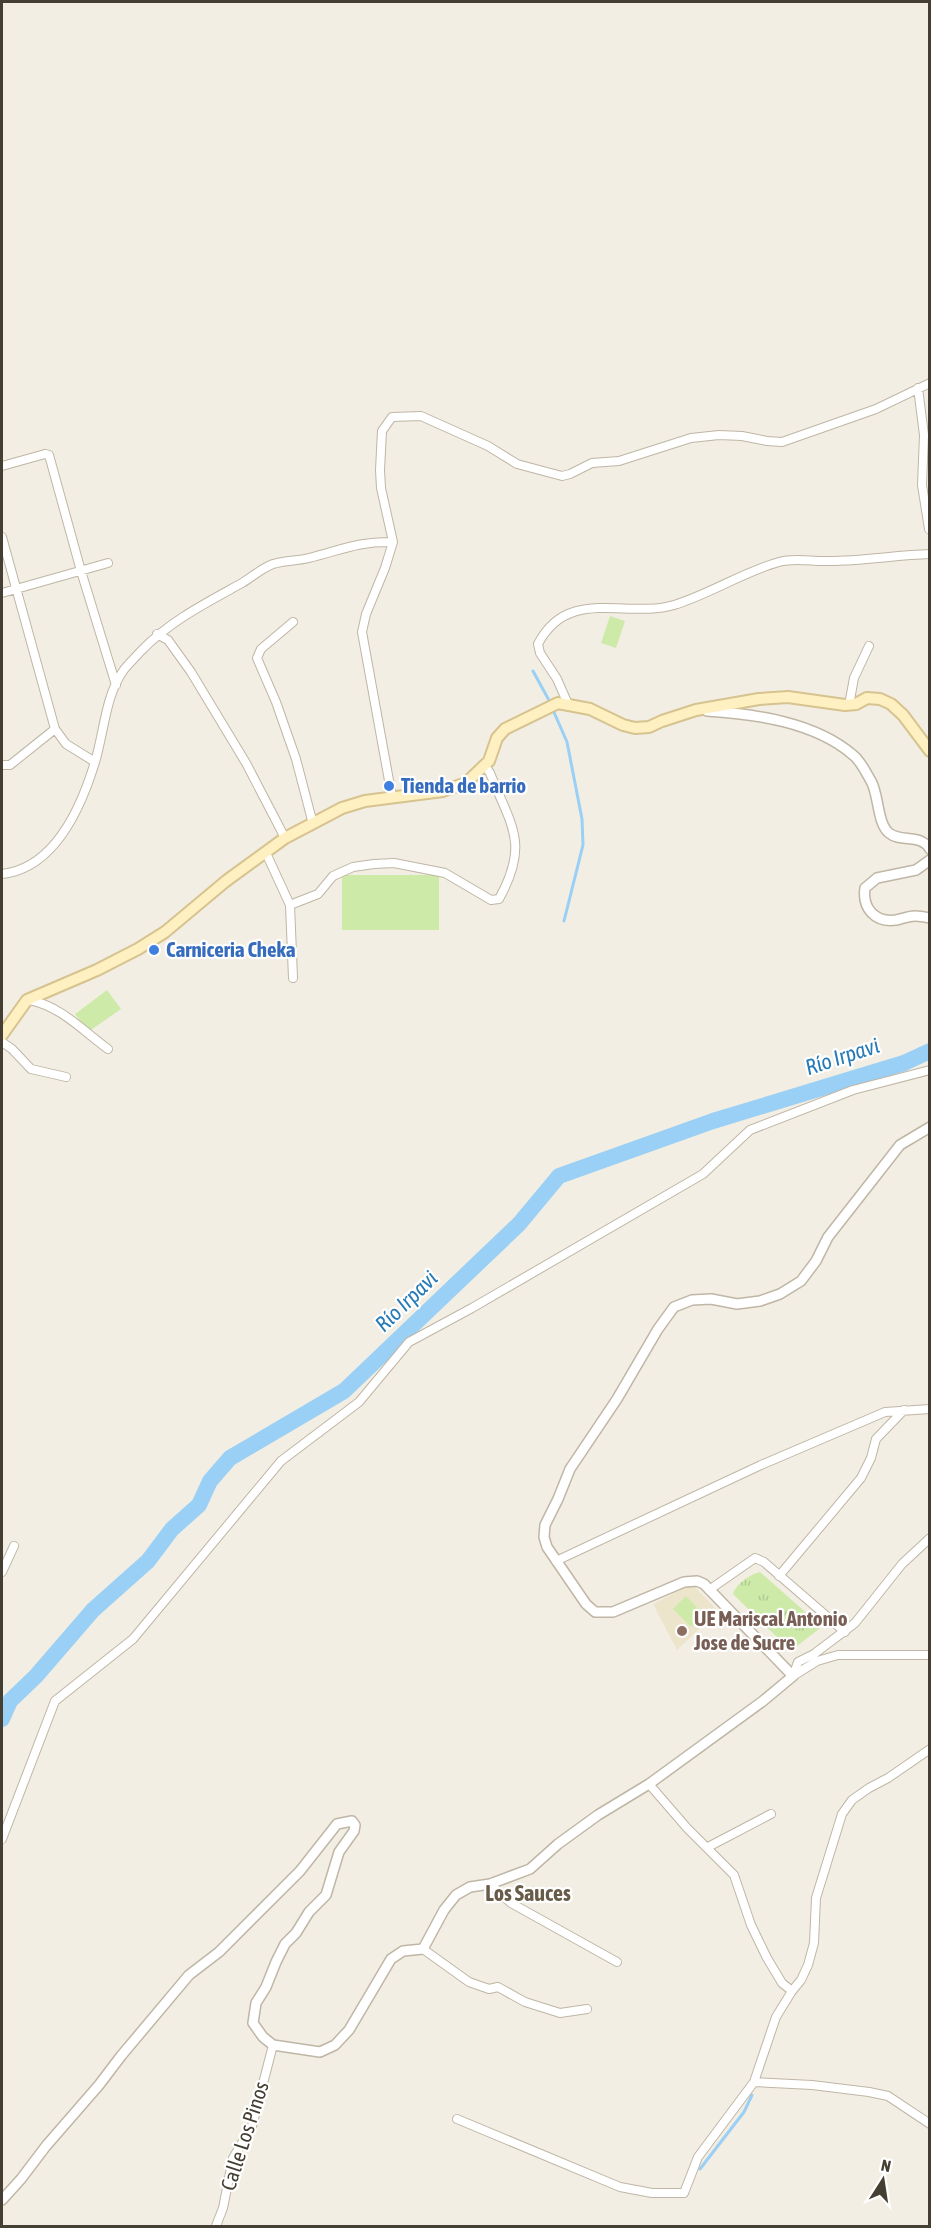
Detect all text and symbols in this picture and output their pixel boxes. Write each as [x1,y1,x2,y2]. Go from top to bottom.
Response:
place label: Tienda de barrio [401,773,526,797]
marker: Tienda de barrio [382,779,396,793]
place label: Carniceria Cheka [166,937,296,961]
marker: Carniceria Cheka [147,943,161,957]
water label: Río Irpavi [802,1032,882,1080]
water label: Río Irpavi [370,1265,442,1337]
place label: UE Mariscal Antonio Jose de Sucre [693,1606,848,1654]
marker: UE Mariscal Antonio Jose de Sucre [675,1624,689,1638]
district label: Los Sauces [485,1880,571,1906]
street label: Calle Los Pinos [215,2078,273,2193]
north arrow [853,2150,913,2210]
text: N [880,2156,893,2175]

